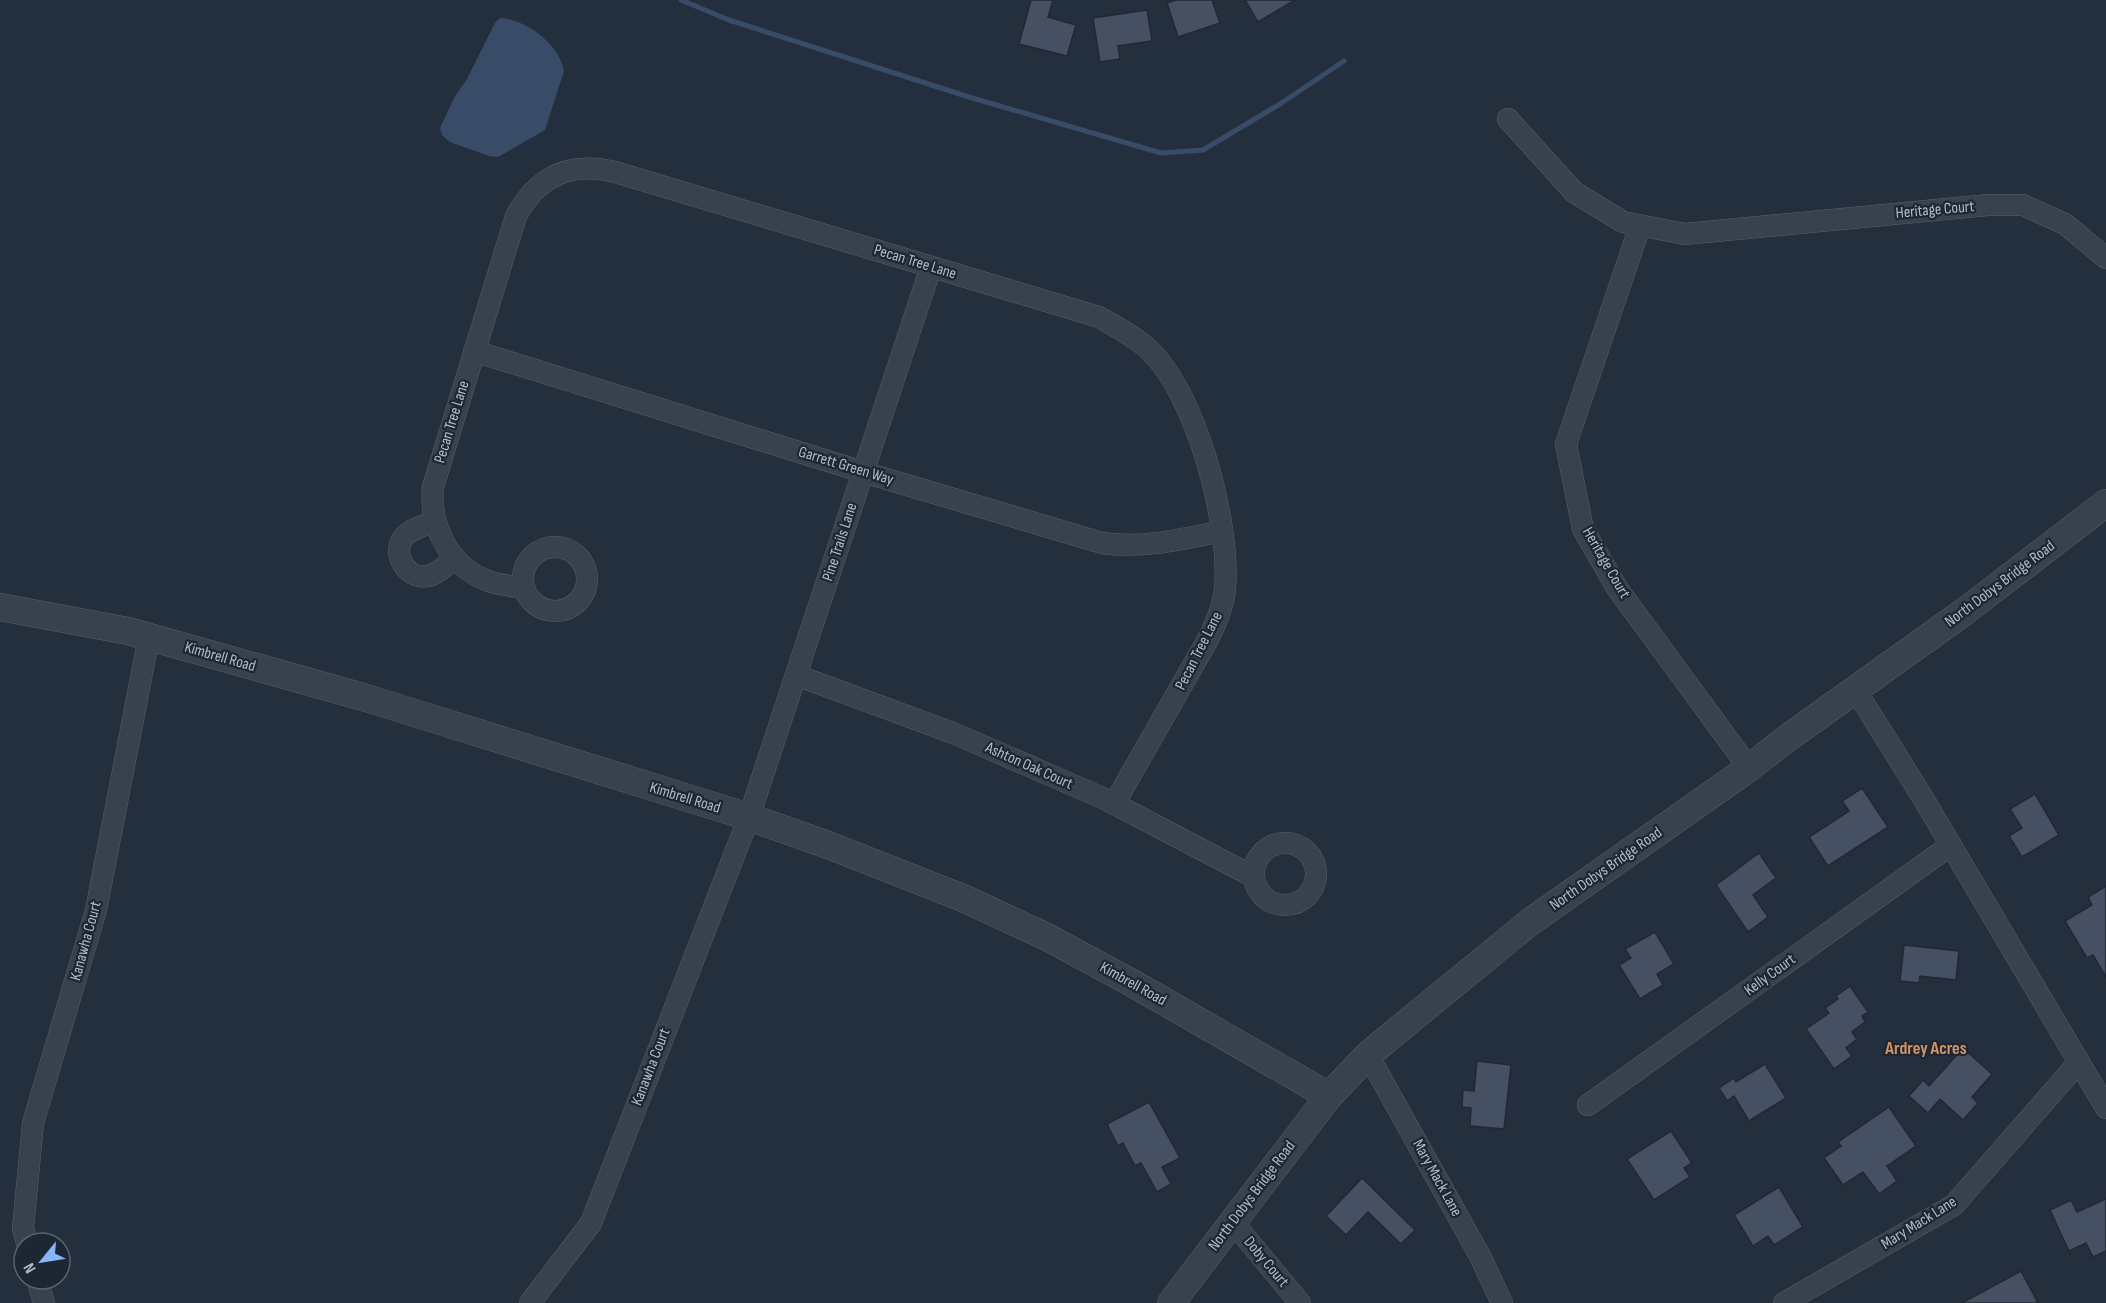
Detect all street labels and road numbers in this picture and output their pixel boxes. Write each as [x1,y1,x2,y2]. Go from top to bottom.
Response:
street label: Heritage Court [1895,197,1975,223]
street label: Pecan Tree Lane [871,240,959,284]
street label: Pecan Tree Lane [430,378,474,466]
street label: Garrett Green Way [796,443,896,489]
street label: Pine Trails Lane [818,501,862,583]
street label: Heritage Court [1578,524,1634,602]
street label: North Dobys Bridge Road [1941,536,2059,632]
street label: Pecan Tree Lane [1171,609,1227,693]
street label: Kimbrell Road [182,638,258,676]
street label: Ashton Oak Court [981,738,1076,794]
street label: Kimbrell Road [647,778,723,818]
street label: North Dobys Bridge Road [1546,823,1666,915]
street label: Kanawha Court [66,899,106,983]
street label: Kelly Court [1741,950,1799,1000]
street label: Kimbrell Road [1096,958,1170,1010]
street label: Kanawha Court [628,1026,674,1108]
street label: Mary Mack Lane [1408,1136,1466,1220]
street label: North Dobys Bridge Road [1204,1137,1300,1255]
street label: Mary Mack Lane [1878,1192,1960,1254]
street label: Doby Court [1239,1233,1293,1291]

